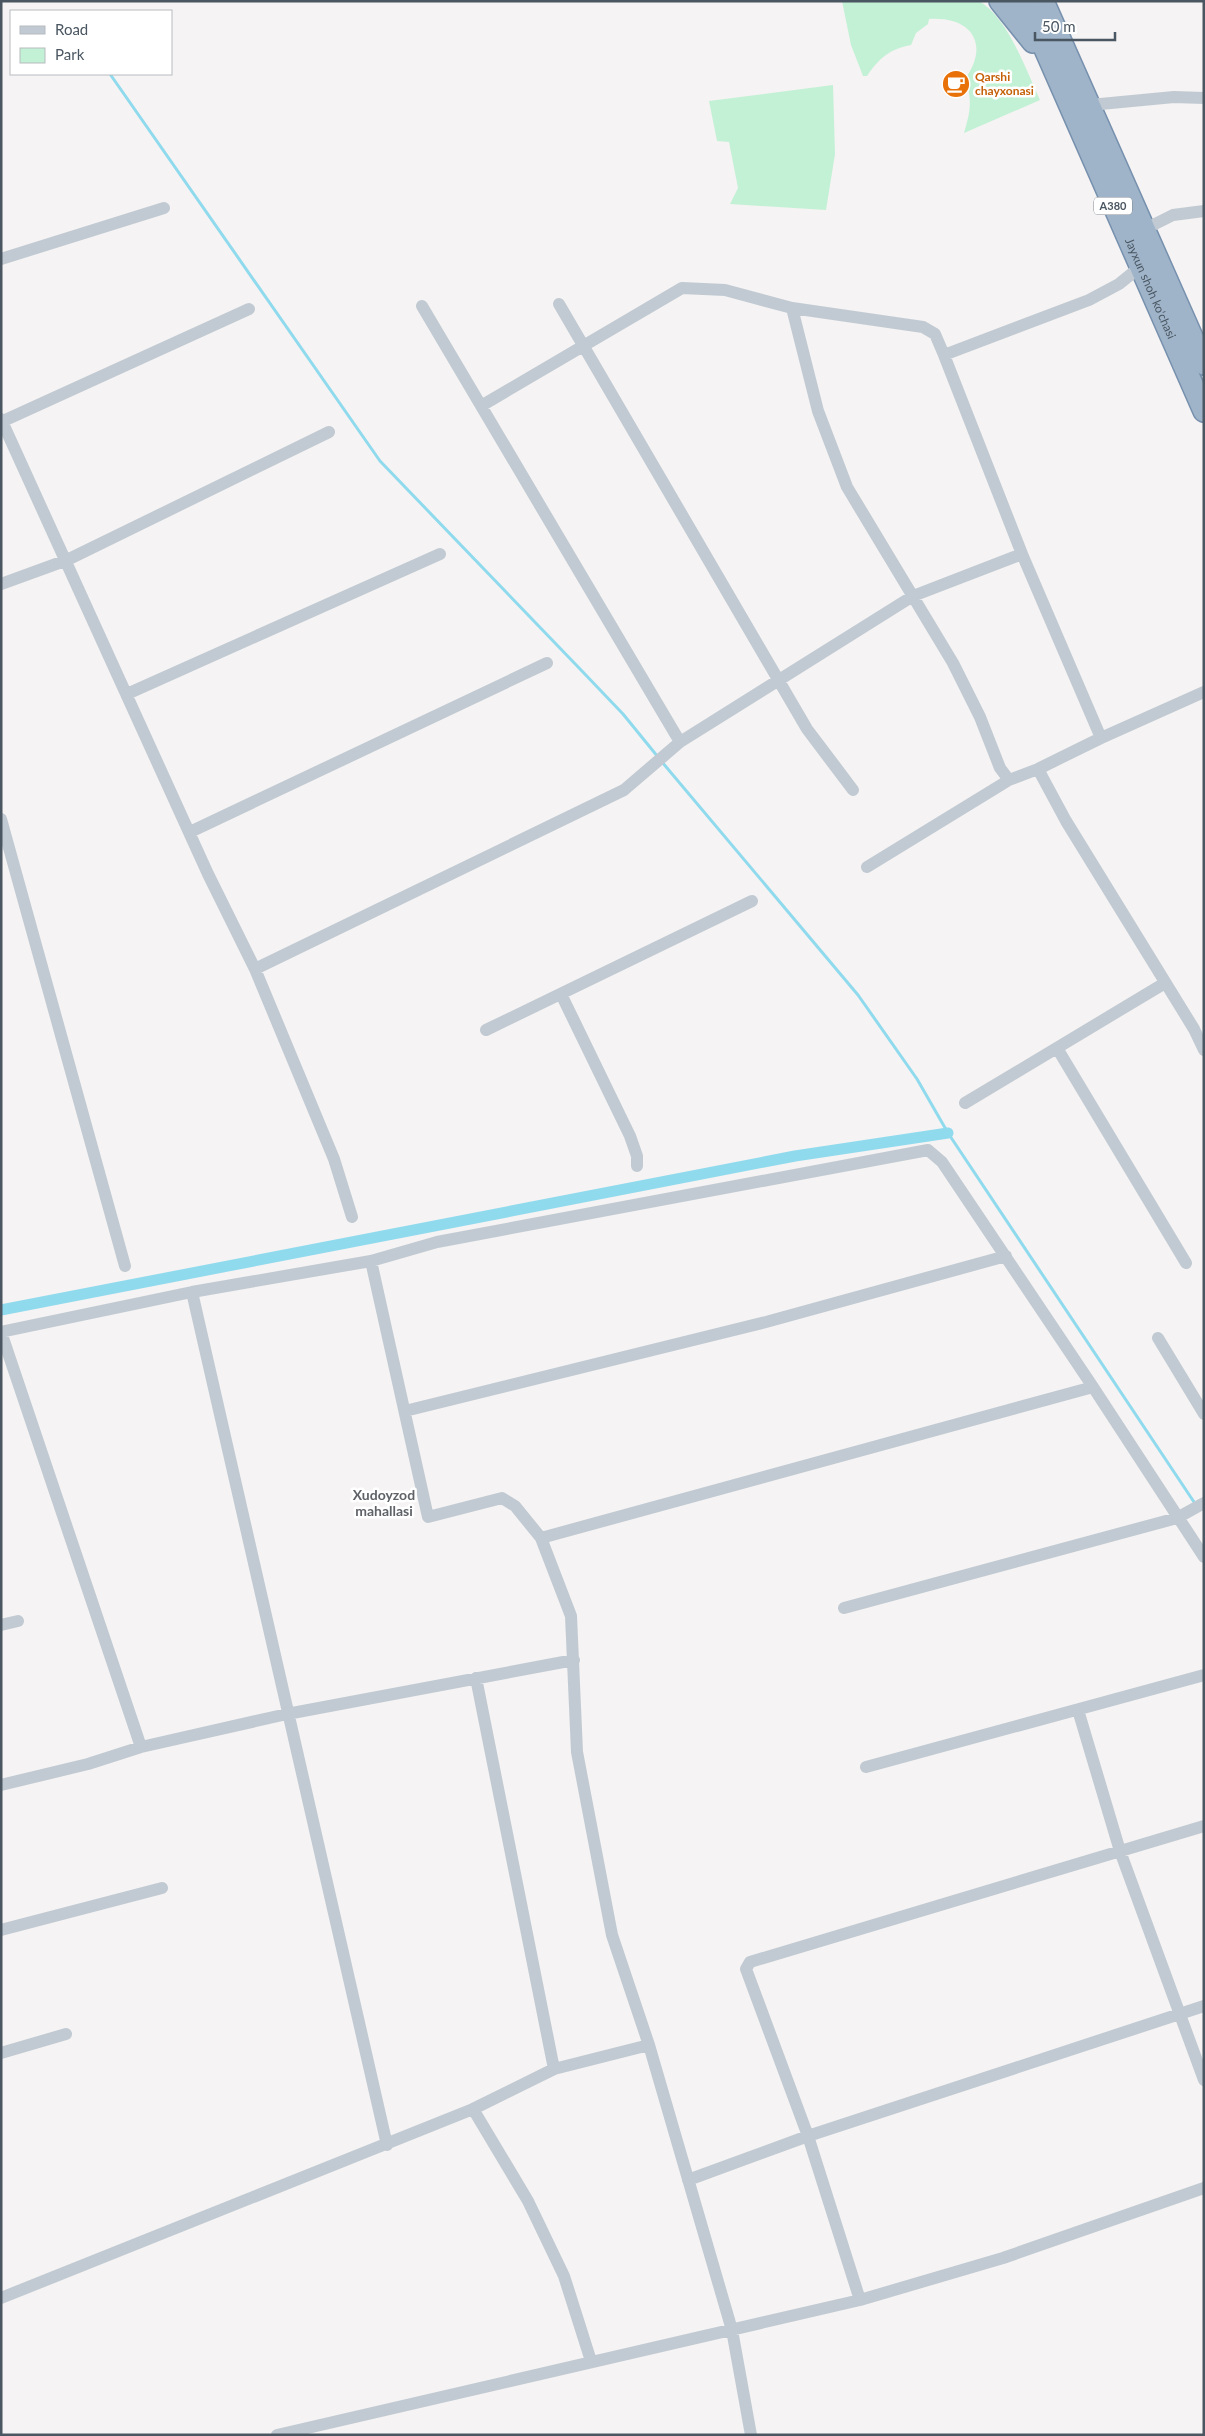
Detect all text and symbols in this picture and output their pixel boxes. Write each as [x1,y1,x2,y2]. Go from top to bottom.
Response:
legend [10,10,172,75]
scale bar [1035,10,1115,42]
text: 50 m [1042,17,1076,35]
text: Road [55,20,88,38]
text: Park [55,45,85,63]
cafe icon: Qarshi chayxonasi [941,69,971,99]
place label: Qarshi chayxonasi [975,69,1034,98]
road number: A380 [1094,198,1132,215]
street label: Jayxun shoh ko'chasi [1122,235,1179,341]
district label: Xudoyzod mahallasi [353,1486,415,1519]

